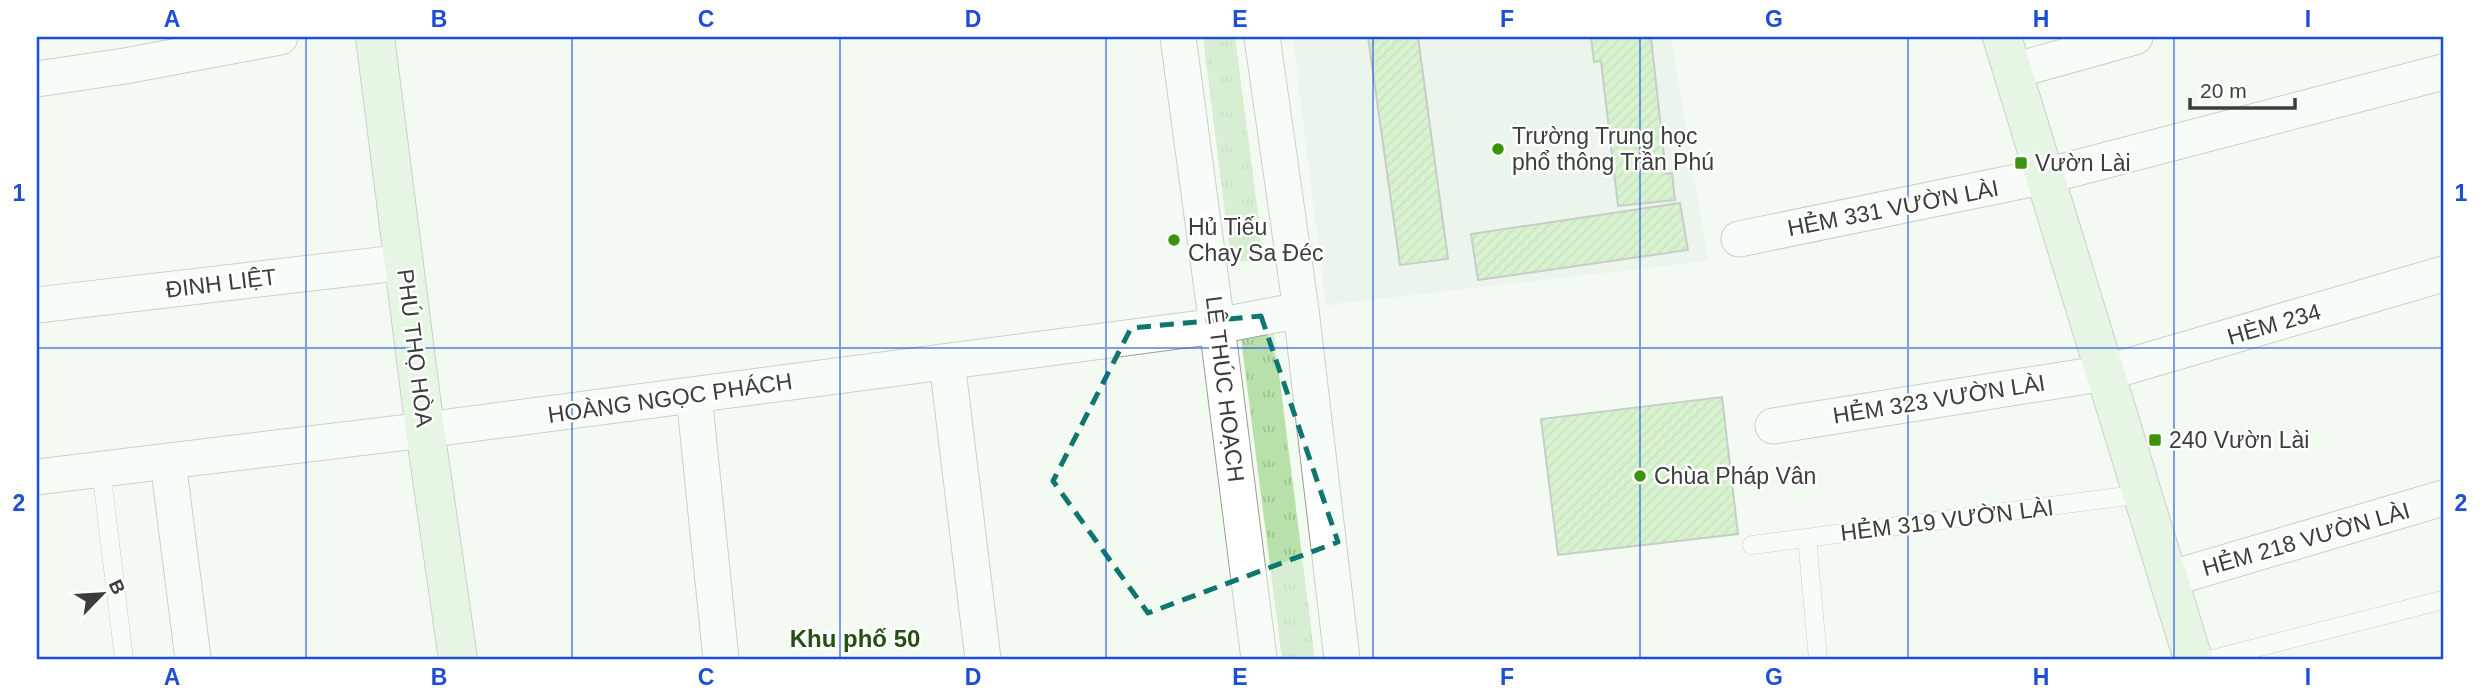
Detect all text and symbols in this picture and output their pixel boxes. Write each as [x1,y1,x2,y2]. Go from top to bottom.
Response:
text: A [164,6,180,32]
text: B [431,6,447,32]
text: C [698,6,714,32]
text: D [965,6,981,32]
text: E [1232,6,1248,32]
text: F [1500,6,1514,32]
text: G [1765,6,1783,32]
text: H [2033,6,2049,32]
text: I [2305,6,2311,32]
scale bar [2190,66,2294,110]
text: 20 m [2200,79,2247,102]
place label: Trường Trung học phổ thông Trần Phú [1512,123,1714,175]
marker: Trường Trung học phổ thông Trần Phú [1490,141,1506,157]
place label: Vườn Lài [2035,150,2131,176]
marker: Vườn Lài [2013,155,2029,171]
street label: HẺM 331 VƯỜN LÀI [1785,173,2001,241]
text: 1 [13,180,26,206]
text: 1 [2455,180,2468,206]
place label: Hủ Tiếu Chay Sa Đéc [1188,214,1324,266]
marker: Hủ Tiếu Chay Sa Đéc [1166,232,1182,248]
street label: ĐINH LIỆT [164,263,278,303]
street label: PHÚ THỌ HÒA [392,267,438,429]
street label: LÊ THÚC HOẠCH [1201,294,1249,484]
street label: HÈM 234 [2224,298,2324,350]
street label: HẺM 323 VƯỜN LÀI [1831,367,2047,429]
street label: HOÀNG NGỌC PHÁCH [546,368,794,428]
place label: 240 Vườn Lài [2169,427,2309,453]
marker: 240 Vườn Lài [2147,432,2163,448]
place label: Chùa Pháp Vân [1654,463,1816,489]
marker: Chùa Pháp Vân [1632,468,1648,484]
text: 2 [13,490,25,516]
text: 2 [2455,490,2467,516]
street label: HẺM 319 VƯỜN LÀI [1839,492,2055,546]
street label: HẺM 218 VƯỜN LÀI [2199,495,2413,581]
north arrow [66,560,136,630]
text: B [105,576,129,598]
district label: Khu phố 50 [790,625,920,652]
text: A [164,664,180,690]
text: B [431,664,447,690]
text: C [698,664,714,690]
text: D [965,664,981,690]
text: E [1232,664,1248,690]
text: F [1500,664,1514,690]
text: G [1765,664,1783,690]
text: H [2033,664,2049,690]
text: I [2305,664,2311,690]

